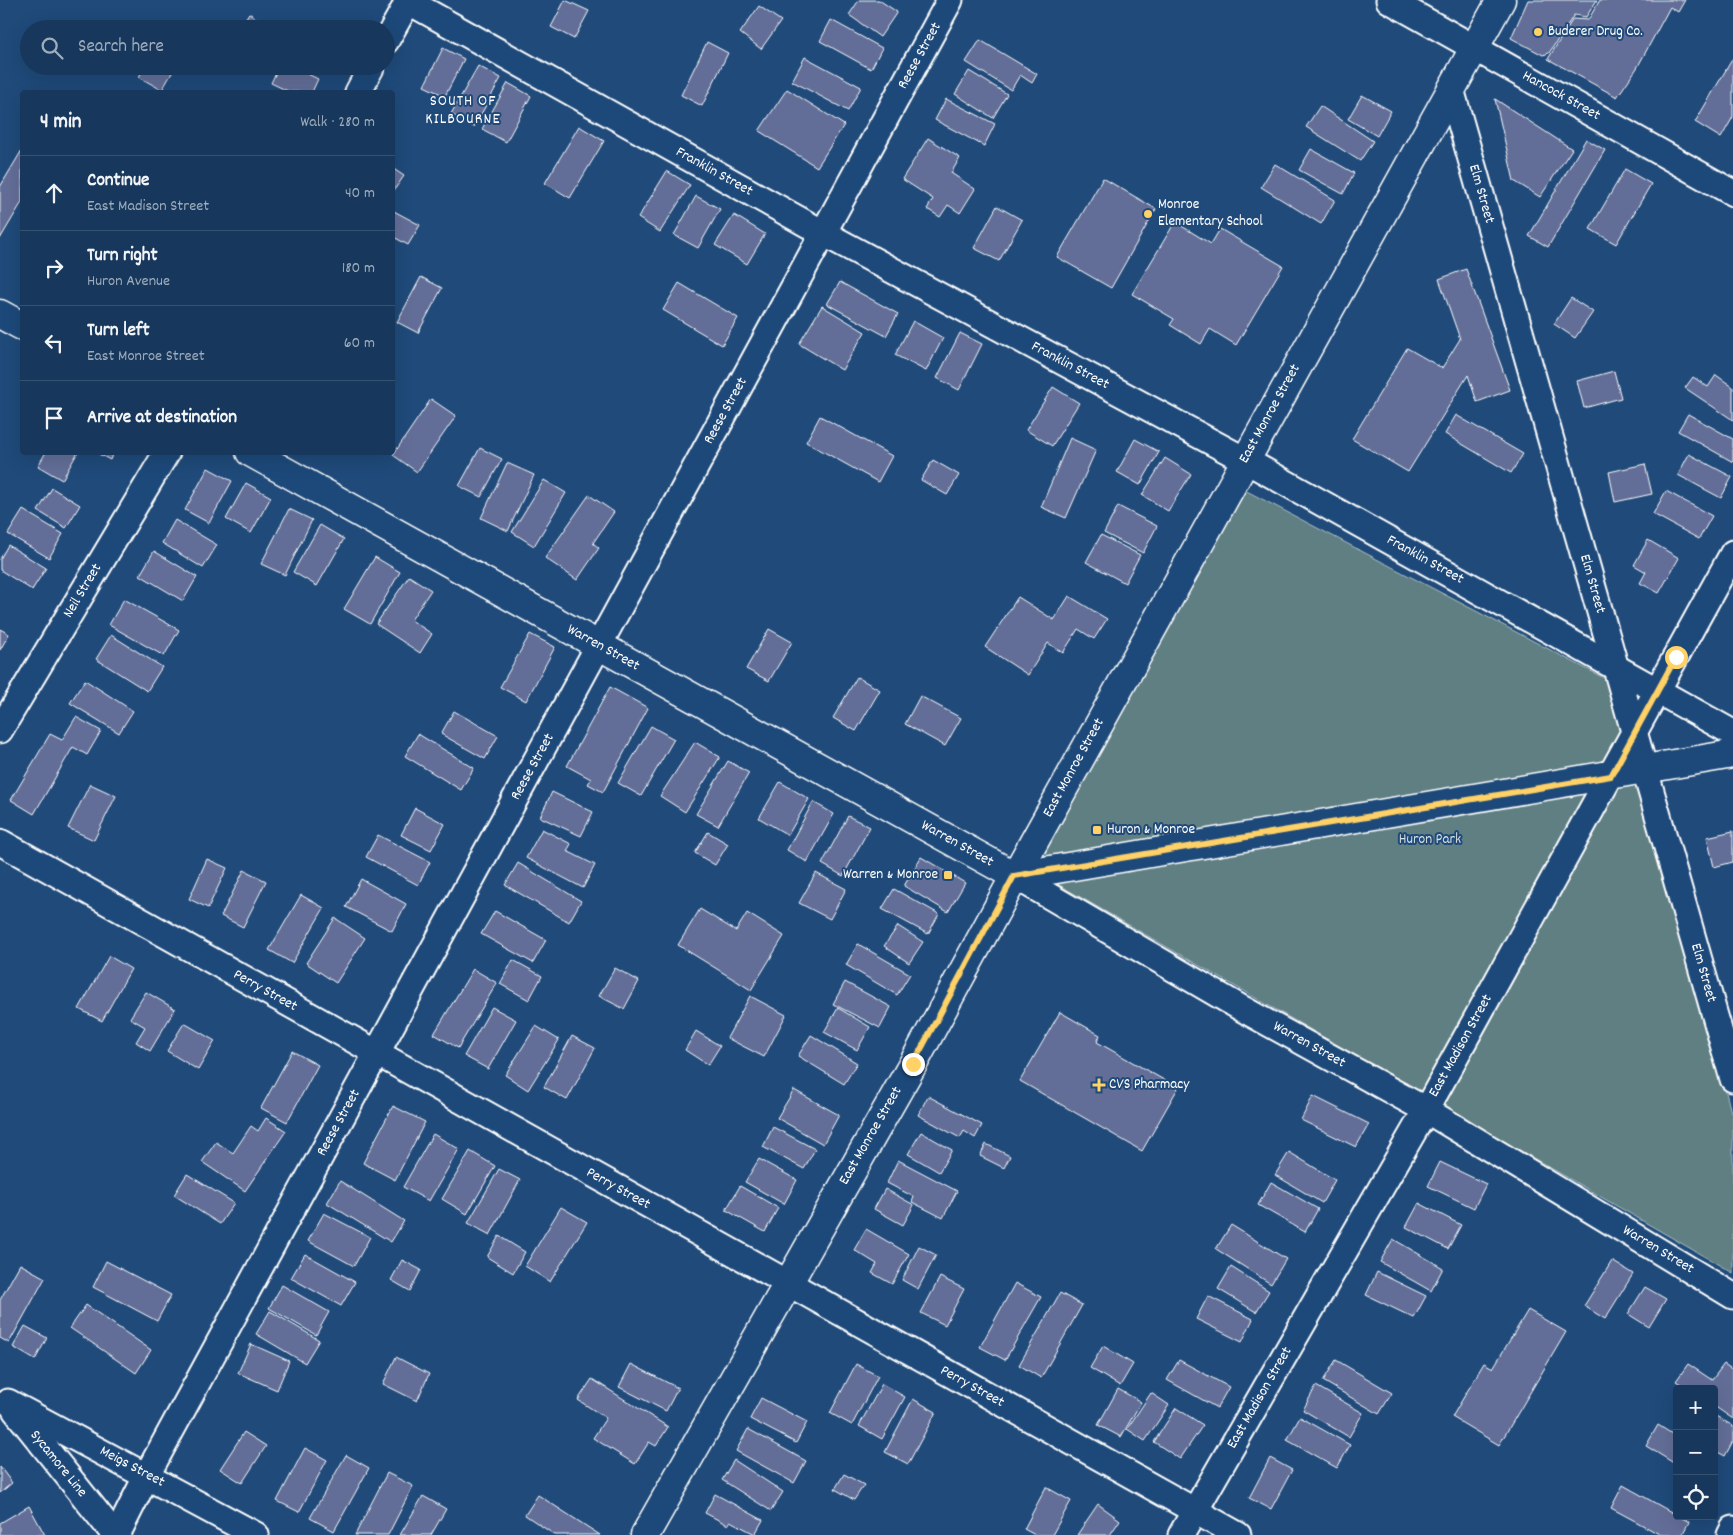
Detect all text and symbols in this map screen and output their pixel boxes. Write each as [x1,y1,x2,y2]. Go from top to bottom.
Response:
street label: Reese Street [893,18,948,93]
search box [20,20,395,75]
place label: Buderer Drug Co. [1548,21,1643,43]
marker: Buderer Drug Co. [1532,26,1544,38]
icon: search [38,34,66,62]
text: Search here [78,34,164,61]
street label: Hancock Street [1518,65,1605,127]
district label: SOUTH OF KILBOURNE [425,90,501,131]
text: 4 min [40,108,82,138]
text: Walk · 280 m [300,111,375,134]
street label: Franklin Street [671,142,757,203]
street label: Elm Street [1462,162,1500,227]
text: Continue [87,168,149,195]
icon: ahead [40,179,68,207]
text: 40 m [345,182,375,205]
place label: Monroe Elementary School [1158,194,1263,233]
text: East Madison Street [87,195,209,218]
marker: Monroe Elementary School [1142,208,1154,220]
text: Turn right [87,243,158,270]
icon: right [40,254,68,282]
text: 180 m [342,257,375,280]
text: Huron Avenue [87,270,170,293]
text: Turn left [87,318,150,345]
icon: left [40,329,68,357]
text: 60 m [344,332,375,355]
street label: Franklin Street [1027,336,1113,396]
text: East Monroe Street [87,345,205,368]
street label: East Monroe Street [1234,360,1307,468]
street label: Reese Street [699,373,754,448]
icon: arrive [40,404,68,432]
text: Arrive at destination [87,405,237,432]
street label: Franklin Street [1382,530,1468,591]
street label: Elm Street [1573,552,1611,617]
street label: Neil Street [58,559,108,622]
street label: Warren Street [563,619,644,677]
route start [1665,646,1688,669]
street label: East Monroe Street [1038,714,1111,822]
street label: Reese Street [506,729,561,804]
street label: Warren Street [917,815,998,873]
place label: Huron & Monroe [1107,819,1195,841]
marker: Huron & Monroe [1091,824,1103,836]
park label: Huron Park [1399,829,1461,851]
place label: Warren & Monroe [843,864,938,886]
marker: Warren & Monroe [942,869,954,881]
street label: Elm Street [1684,941,1722,1006]
street label: Perry Street [229,964,302,1018]
street label: East Madison Street [1424,990,1499,1101]
street label: Warren Street [1269,1016,1350,1074]
route end [902,1053,925,1076]
place label: CVS Pharmacy [1109,1074,1190,1096]
marker: CVS Pharmacy [1093,1079,1105,1091]
street label: East Monroe Street [834,1082,908,1189]
street label: Reese Street [312,1085,367,1160]
street label: Perry Street [582,1162,655,1216]
street label: Warren Street [1618,1220,1698,1280]
street label: East Madison Street [1222,1343,1298,1453]
street label: Perry Street [936,1360,1009,1414]
map controls [1673,1385,1718,1520]
button: + [1673,1385,1718,1430]
street label: Sycamore Line [24,1426,92,1503]
button: − [1673,1430,1718,1475]
street label: Meigs Street [96,1441,169,1494]
button: locate [1673,1475,1718,1520]

